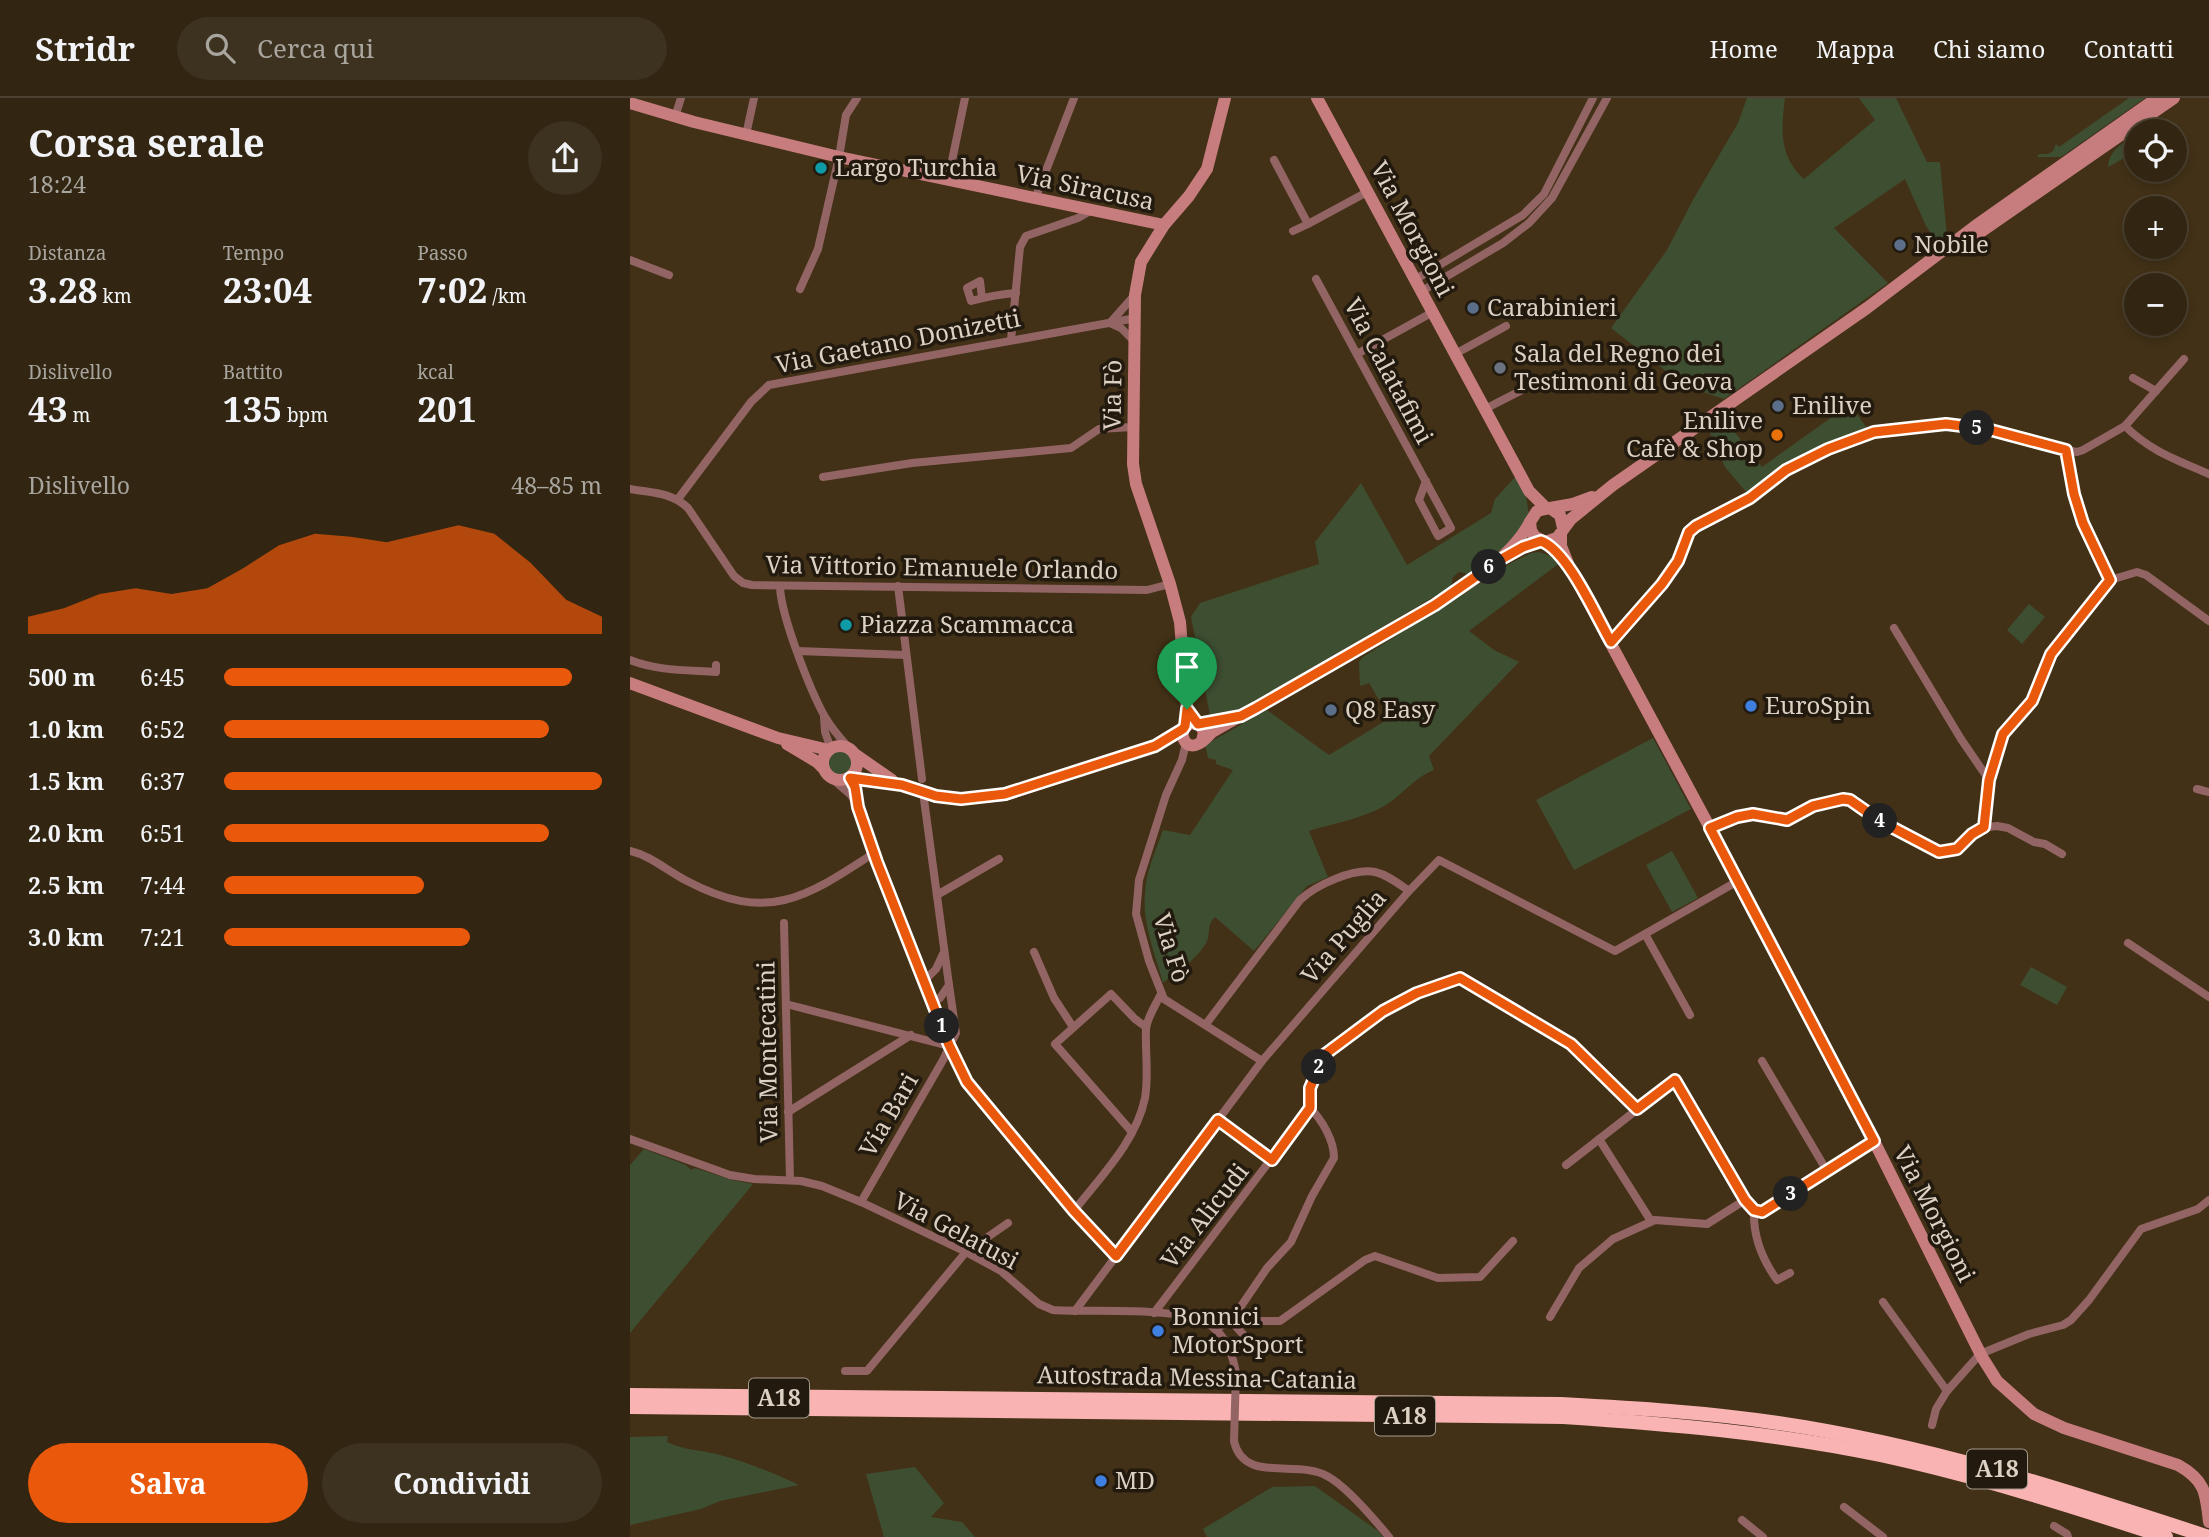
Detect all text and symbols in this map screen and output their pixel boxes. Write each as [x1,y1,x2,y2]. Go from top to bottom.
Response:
search box [177,17,667,80]
text: Stridr [35,26,135,71]
icon: search [201,29,239,67]
text: Cerca qui [257,30,374,66]
text: Home [1710,32,1778,65]
text: Mappa [1816,32,1895,65]
text: Chi siamo [1933,32,2045,65]
text: Contatti [2083,32,2174,65]
text: Corsa serale [28,116,265,168]
map controls [2124,119,2187,336]
button: locate [2124,119,2187,182]
button: share [528,121,602,195]
place label: Largo Turchia [835,150,997,183]
street label: Via Morgioni [1364,155,1463,302]
street label: Via Siracusa [1013,156,1157,217]
marker: Largo Turchia [813,160,829,176]
text: 18:24 [28,168,86,200]
button: + [2124,196,2187,259]
place label: Nobile [1914,227,1989,260]
marker: Nobile [1892,237,1908,253]
text: Distanza [28,240,107,266]
text: Tempo [223,240,284,266]
text: Passo [417,240,468,266]
text: 3.28 [28,266,98,313]
text: 23:04 [223,266,312,313]
text: 7:02 [417,266,487,313]
button: − [2124,273,2187,336]
text: km [98,283,132,309]
text: /km [487,283,527,309]
place label: Carabinieri [1487,290,1617,323]
street label: Via Calatafimi [1337,291,1442,449]
marker: Carabinieri [1465,300,1481,316]
street label: Via Gaetano Donizetti [772,301,1023,380]
place label: Sala del Regno dei Testimoni di Geova [1514,336,1733,397]
text: Dislivello [28,359,112,385]
text: Battito [223,359,283,385]
text: kcal [417,359,454,385]
street label: Via Fò [1094,359,1129,431]
marker: Sala del Regno dei Testimoni di Geova [1492,360,1508,376]
text: 43 [28,385,68,432]
text: 135 [223,385,282,432]
text: 201 [417,385,477,432]
place label: Enilive [1792,388,1872,421]
marker: Enilive [1770,398,1786,414]
text: m [68,402,90,428]
text: bpm [282,402,328,428]
place label: Enilive Cafè & Shop [1626,403,1763,464]
pin: 5 [1960,410,1994,446]
text: 5 [1971,414,1982,440]
marker: Enilive Cafè & Shop [1769,427,1785,443]
text: Dislivello [28,469,130,501]
text: 48–85 m [511,469,602,501]
street label: Via Vittorio Emanuele Orlando [765,547,1119,586]
pin: 6 [1472,550,1506,584]
text: 6 [1483,553,1494,579]
place label: Piazza Scammacca [860,607,1074,640]
marker: Piazza Scammacca [838,617,854,633]
pin [1157,637,1217,709]
icon: arrive [1168,648,1206,686]
text: 500 m [28,661,96,693]
text: 6:45 [140,661,185,693]
place label: EuroSpin [1765,688,1871,721]
place label: Q8 Easy [1345,692,1436,725]
marker: EuroSpin [1743,698,1759,714]
marker: Q8 Easy [1323,702,1339,718]
text: 1.0 km [28,713,104,745]
text: 6:52 [140,713,185,745]
text: 1.5 km [28,765,104,797]
text: 6:37 [140,765,185,797]
pin: 4 [1862,804,1898,838]
text: 4 [1874,807,1885,833]
text: 2.0 km [28,817,104,849]
text: 6:51 [140,817,185,849]
text: 2.5 km [28,869,104,901]
text: 7:44 [140,869,185,901]
street label: Via Puglia [1293,882,1393,990]
street label: Via Fò [1146,909,1199,986]
text: 3.0 km [28,921,104,953]
text: 7:21 [140,921,185,953]
street label: Via Montecatini [748,961,785,1143]
pin: 1 [924,1009,960,1044]
text: 1 [936,1012,947,1038]
pin: 2 [1302,1049,1336,1084]
text: 2 [1313,1053,1324,1079]
street label: Via Bari [850,1066,925,1162]
street label: Via Morgioni [1887,1139,1984,1287]
street label: Via Alicudi [1152,1155,1256,1275]
pin: 3 [1774,1176,1808,1212]
text: 3 [1785,1180,1796,1206]
street label: Via Gelatusi [889,1183,1025,1276]
place label: Bonnici MotorSport [1172,1299,1303,1360]
marker: Bonnici MotorSport [1150,1323,1166,1339]
street label: Autostrada Messina-Catania [1037,1357,1357,1396]
road number: A18 [749,1378,809,1418]
road number: A18 [1375,1396,1435,1436]
button: Salva [28,1443,308,1523]
button: Condividi [322,1443,602,1523]
road number: A18 [1967,1450,2027,1488]
place label: MD [1115,1463,1155,1496]
marker: MD [1093,1473,1109,1489]

